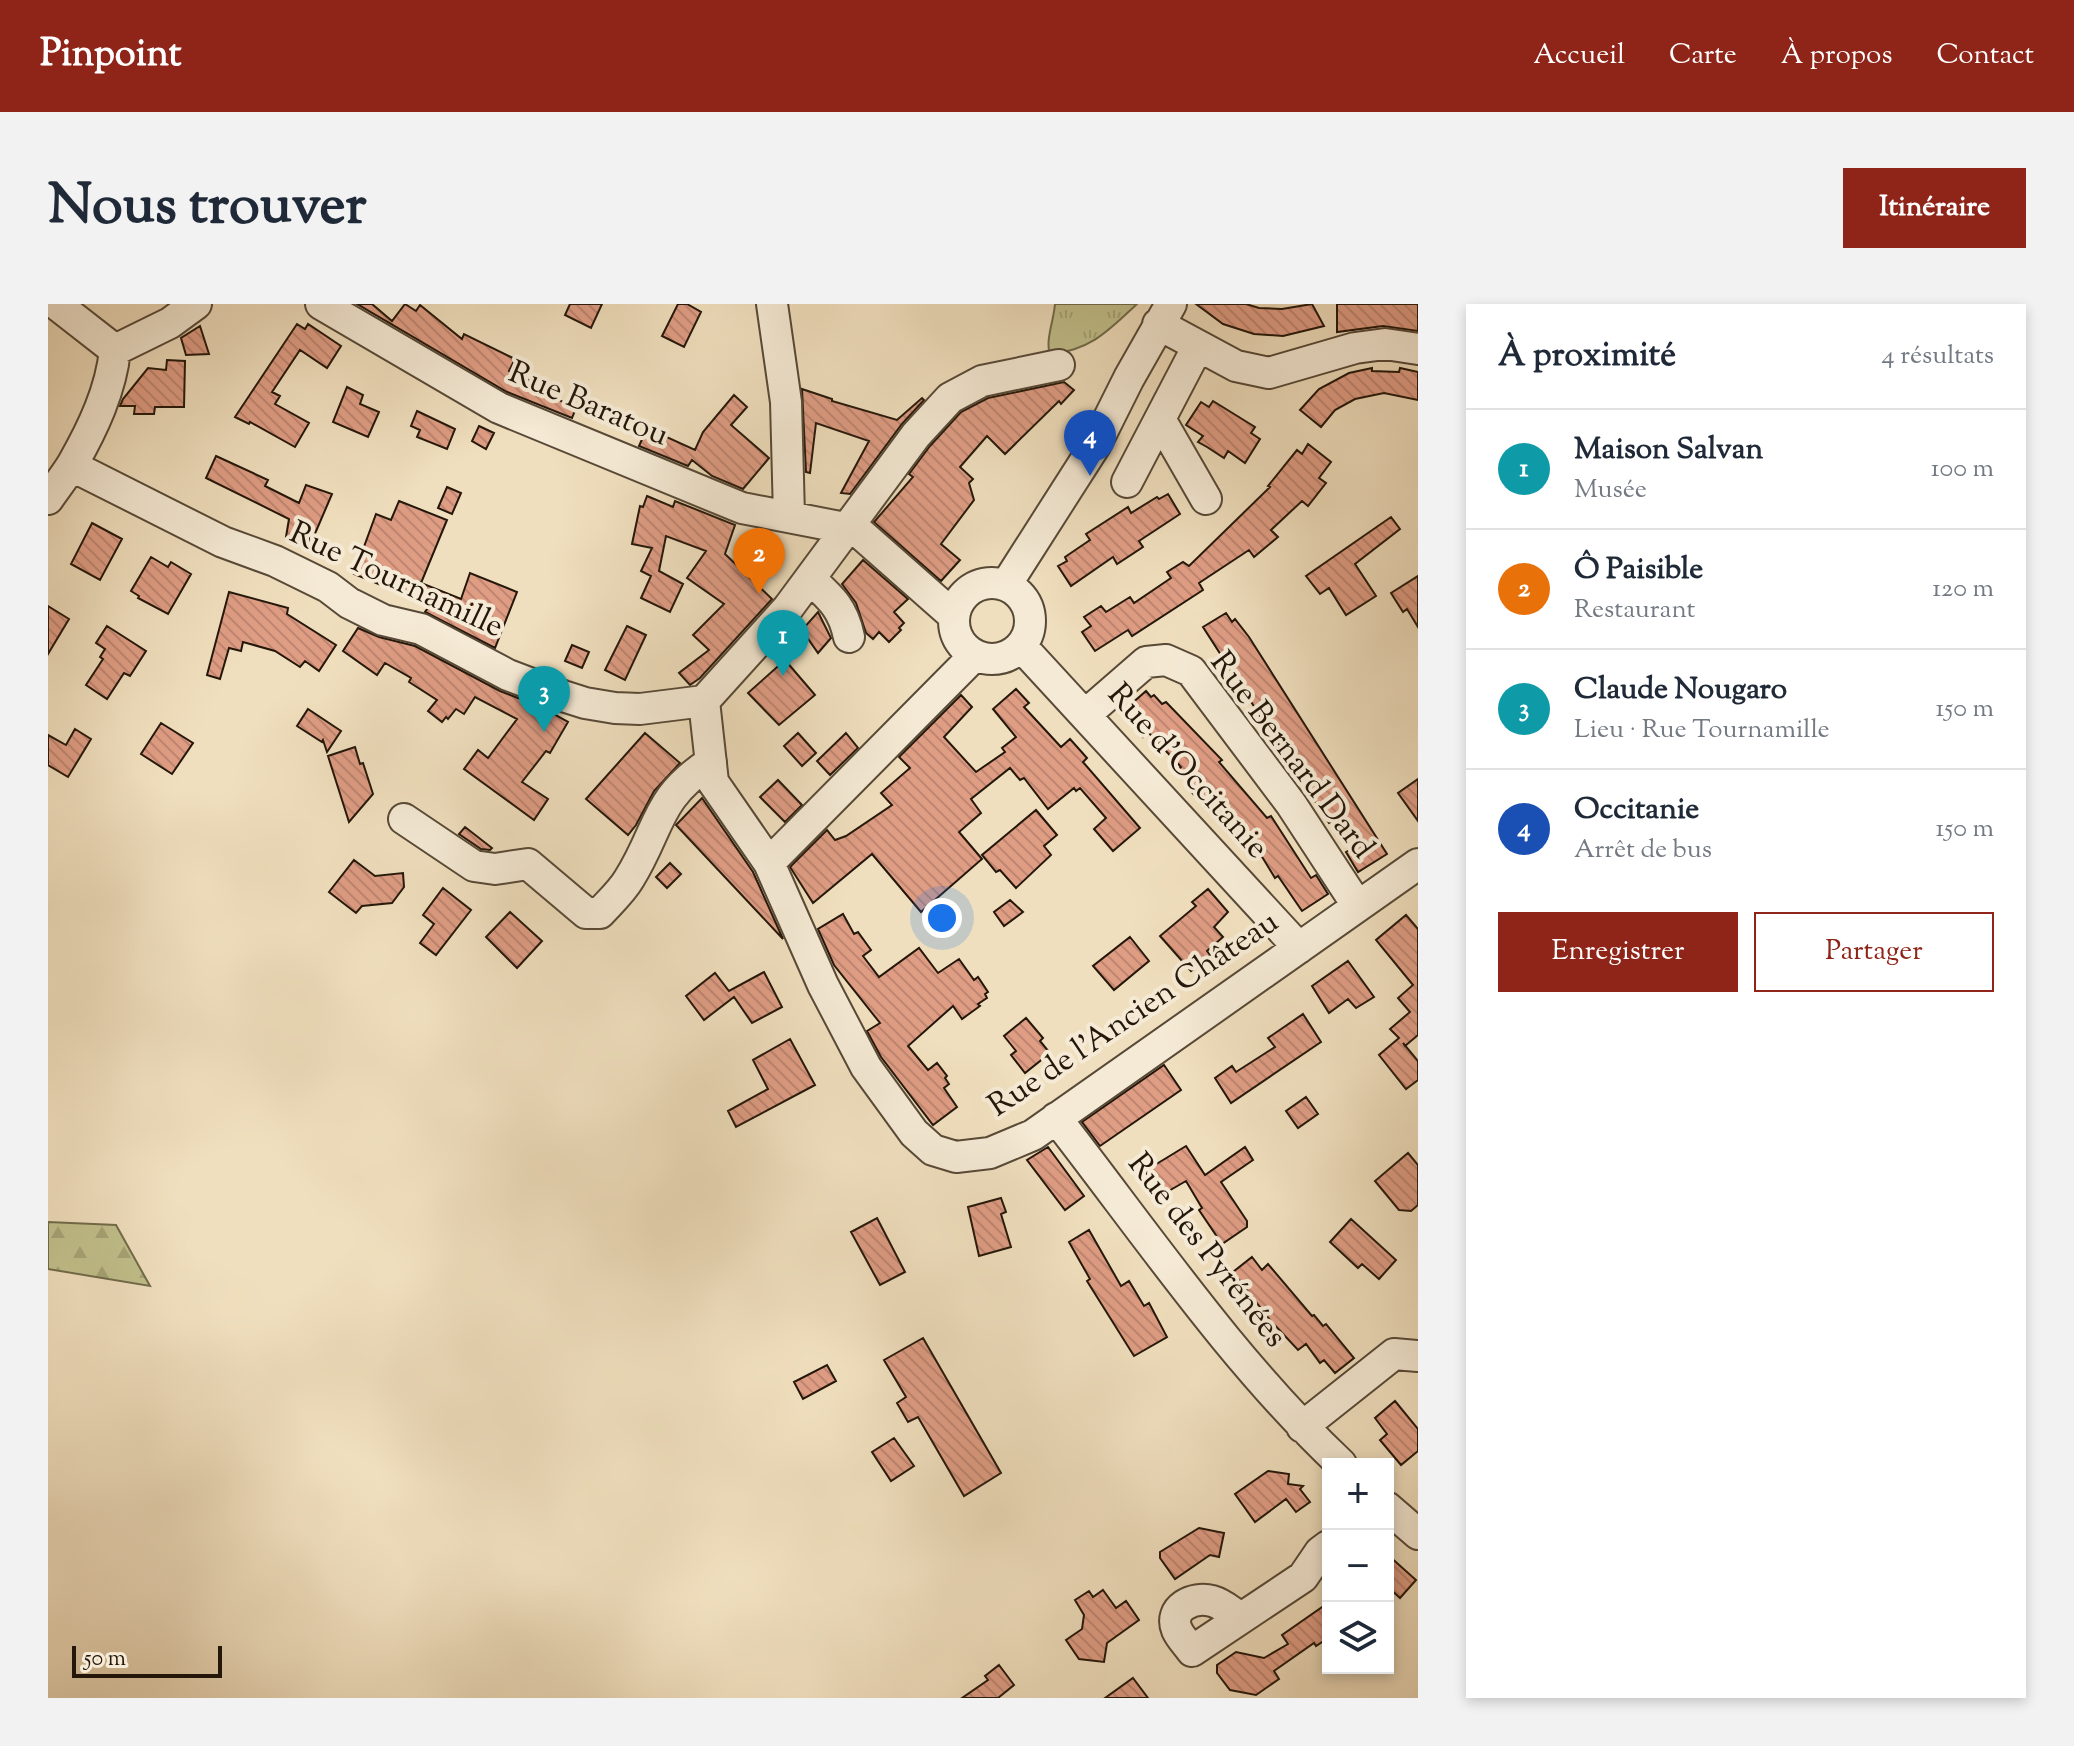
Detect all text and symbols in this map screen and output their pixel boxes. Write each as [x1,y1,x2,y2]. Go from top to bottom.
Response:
text: Pinpoint [40,29,182,83]
text: Accueil [1533,36,1625,76]
text: Carte [1669,36,1737,76]
text: À propos [1781,36,1892,76]
text: Contact [1936,36,2034,76]
text: Nous trouver [48,168,367,249]
button: Itinéraire [1843,168,2026,248]
text: À proximité [1498,332,1676,381]
text: 4 résultats [1882,338,1994,375]
street label: Rue Baratou [501,351,675,459]
pin: 4 [1064,410,1116,476]
text: Maison Salvan [1574,429,1763,472]
text: 1 [1520,451,1528,488]
text: 100 m [1931,451,1994,488]
text: Musée [1574,472,1647,509]
street label: Rue Tournamille [281,511,511,651]
pin: 2 [733,528,785,594]
text: Ô Paisible [1574,549,1703,592]
text: 2 [1518,571,1530,608]
text: 120 m [1932,571,1994,608]
text: Restaurant [1574,592,1695,629]
pin: 1 [757,610,809,676]
street label: Rue Bernard Dard [1198,643,1384,869]
pin: 3 [518,666,570,732]
text: Claude Nougaro [1574,669,1787,712]
street label: Rue d'Occitanie [1096,674,1278,870]
text: 3 [1519,691,1529,728]
text: 150 m [1935,691,1994,728]
text: Lieu · Rue Tournamille [1574,712,1830,749]
text: Occitanie [1574,789,1699,832]
text: 4 [1517,811,1531,848]
text: 150 m [1935,811,1994,848]
text: Arrêt de bus [1574,832,1712,869]
your location [922,898,962,938]
street label: Rue de l'Ancien Château [980,900,1288,1130]
button: Enregistrer [1498,912,1738,992]
button: Partager [1754,912,1994,992]
street label: Rue des Pyrénées [1115,1144,1297,1358]
map controls [1322,1458,1394,1674]
button: + [1322,1458,1394,1530]
button: − [1322,1530,1394,1602]
button: layers [1322,1602,1394,1674]
scale bar [72,1642,222,1678]
text: 50 m [84,1644,126,1676]

